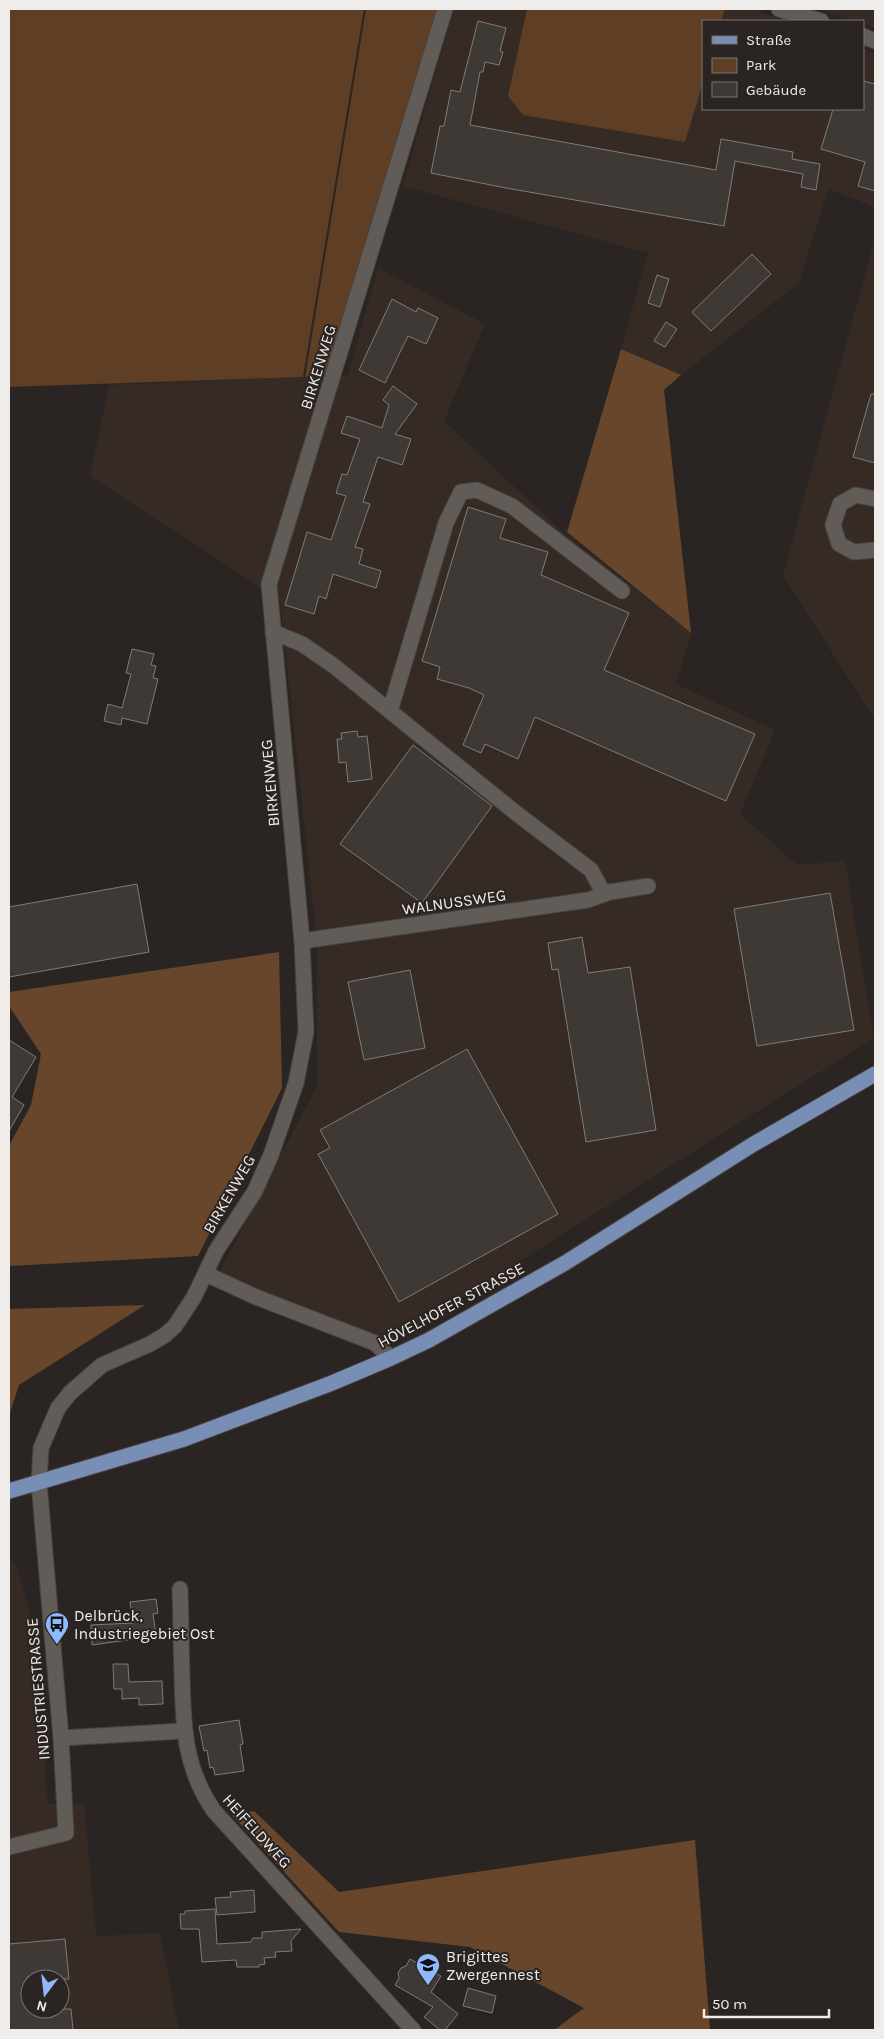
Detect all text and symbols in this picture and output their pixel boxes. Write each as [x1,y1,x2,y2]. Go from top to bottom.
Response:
legend [702,20,864,110]
text: Straße [746,31,791,49]
text: Park [746,56,776,74]
text: Gebäude [746,81,806,99]
street label: BIRKENWEG [296,322,340,412]
street label: BIRKENWEG [257,739,283,827]
street label: WALNUSSWEG [401,885,507,919]
street label: BIRKENWEG [199,1151,259,1237]
street label: HÖVELHOFER STRASSE [374,1258,528,1352]
place label: Delbrück, Industriegebiet Ost [74,1606,215,1643]
bus stop icon: Delbrück, Industriegebiet Ost [44,1611,70,1645]
street label: INDUSTRIESTRASSE [22,1617,54,1761]
street label: HEIFELDWEG [219,1790,295,1872]
place label: Brigittes Zwergennest [446,1947,540,1984]
school or university icon: Brigittes Zwergennest [415,1952,441,1986]
north arrow [20,1969,70,2019]
scale bar [704,1986,829,2018]
text: 50 m [712,1995,747,2013]
text: N [35,1997,49,2016]

